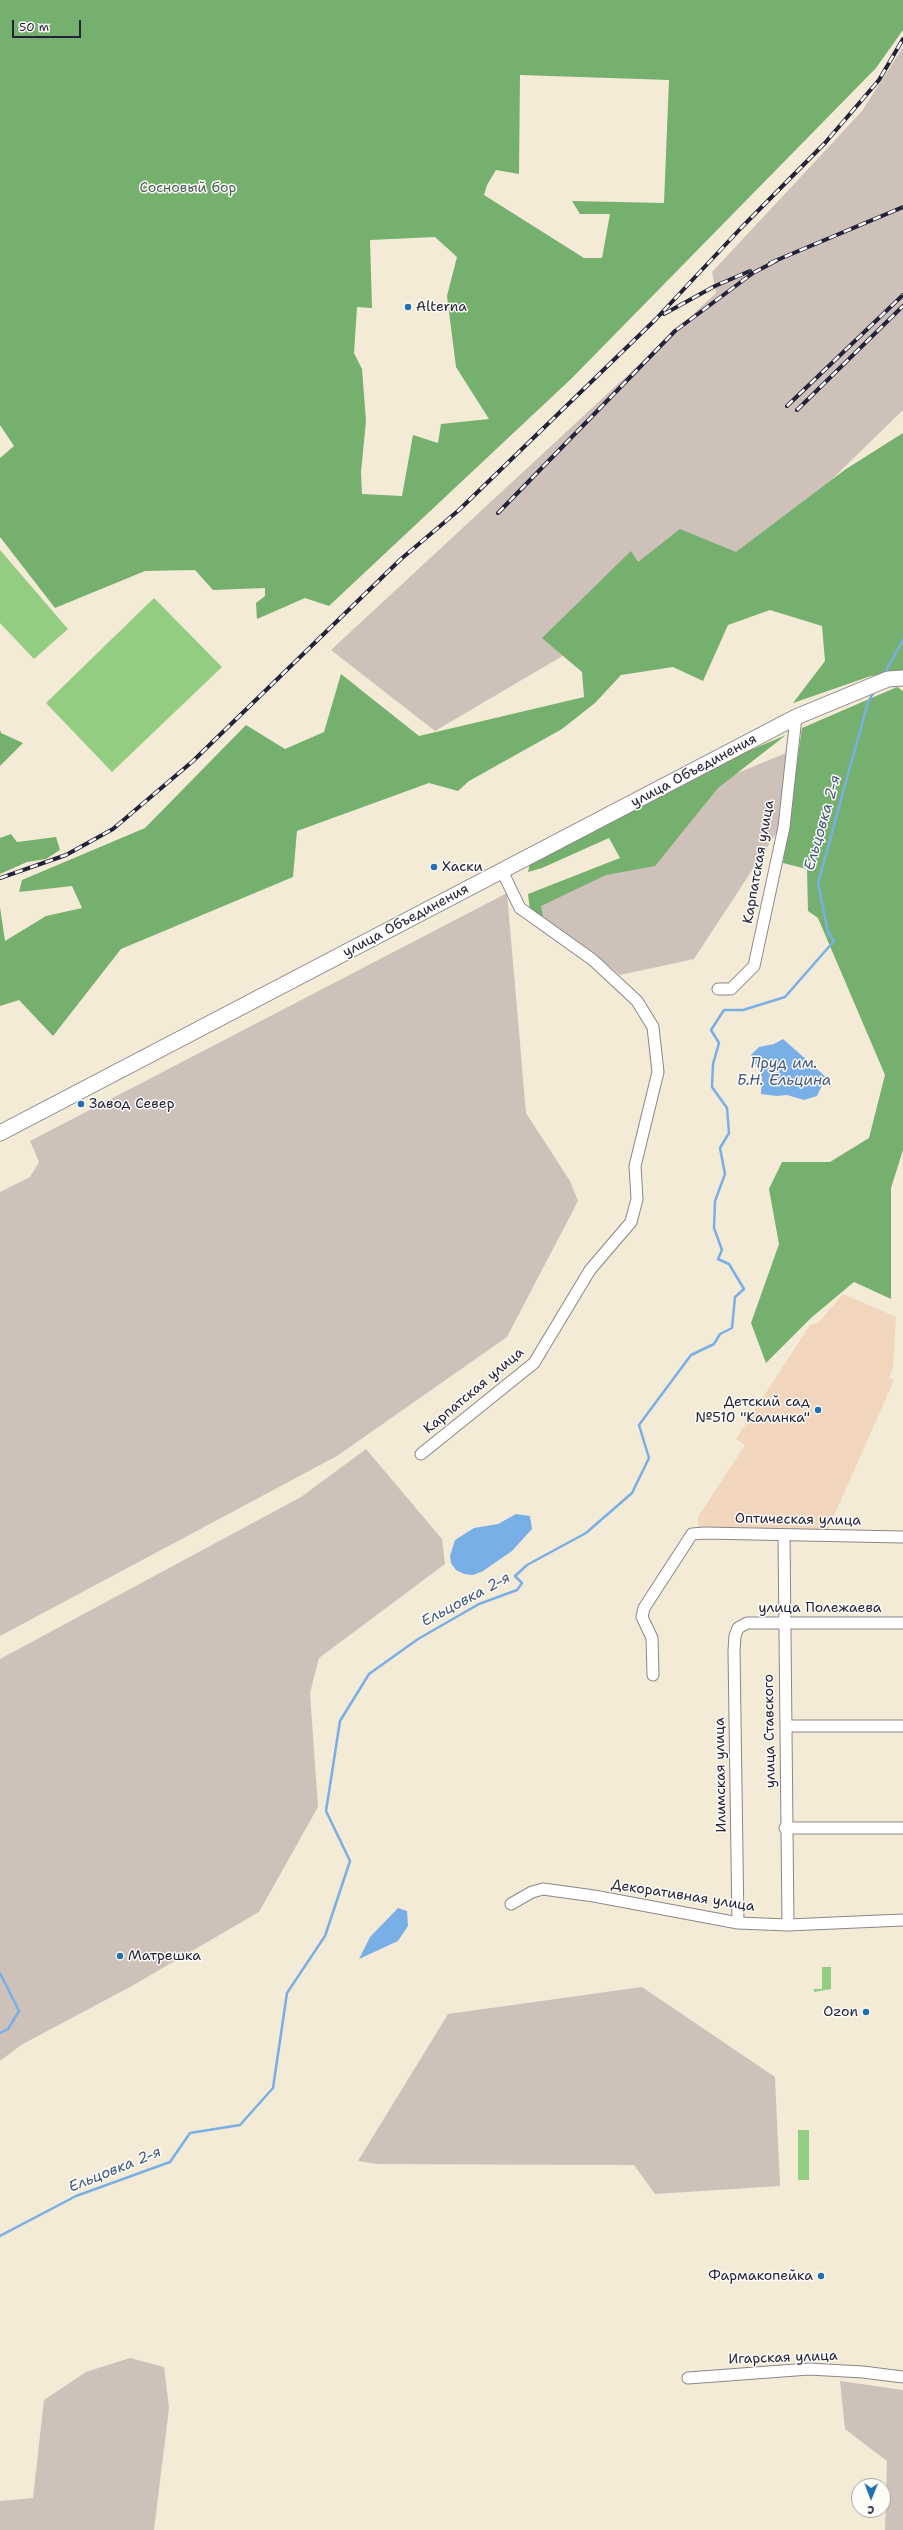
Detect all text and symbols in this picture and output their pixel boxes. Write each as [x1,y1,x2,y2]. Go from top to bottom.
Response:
scale bar [14,12,83,38]
text: 50 m [19,19,49,35]
park label: Сосновый бор [140,180,236,196]
place label: Alterna [416,299,467,315]
marker: Alterna [403,302,413,312]
street label: улица Объединения [628,731,760,811]
water label: Ельцовка 2-я [801,773,845,873]
street label: Карпатская улица [740,799,778,925]
place label: Хаски [442,859,483,875]
marker: Хаски [429,862,439,872]
street label: улица Объединения [340,881,472,961]
water label: Пруд им. Б.Н. Ельцина [737,1055,831,1090]
place label: Завод Север [89,1096,175,1112]
marker: Завод Север [76,1099,86,1109]
street label: Карпатская улица [421,1344,527,1438]
place label: Детский сад №510 "Калинка" [695,1394,810,1426]
marker: Детский сад №510 "Калинка" [813,1405,823,1415]
street label: Оптическая улица [735,1511,861,1529]
water label: Ельцовка 2-я [418,1569,514,1631]
street label: улица Полежаева [758,1600,882,1616]
street label: улица Ставского [761,1674,779,1788]
street label: Илимская улица [712,1717,730,1833]
street label: Декоративная улица [610,1876,756,1916]
place label: Матрешка [128,1948,201,1964]
marker: Матрешка [115,1951,125,1961]
place label: Ozon [823,2004,858,2020]
marker: Ozon [861,2007,871,2017]
water label: Ельцовка 2-я [66,2143,164,2197]
place label: Фармакопейка [708,2268,813,2284]
marker: Фармакопейка [816,2271,826,2281]
street label: Игарская улица [728,2348,838,2368]
north arrow [851,2478,891,2518]
text: С [867,2502,874,2517]

